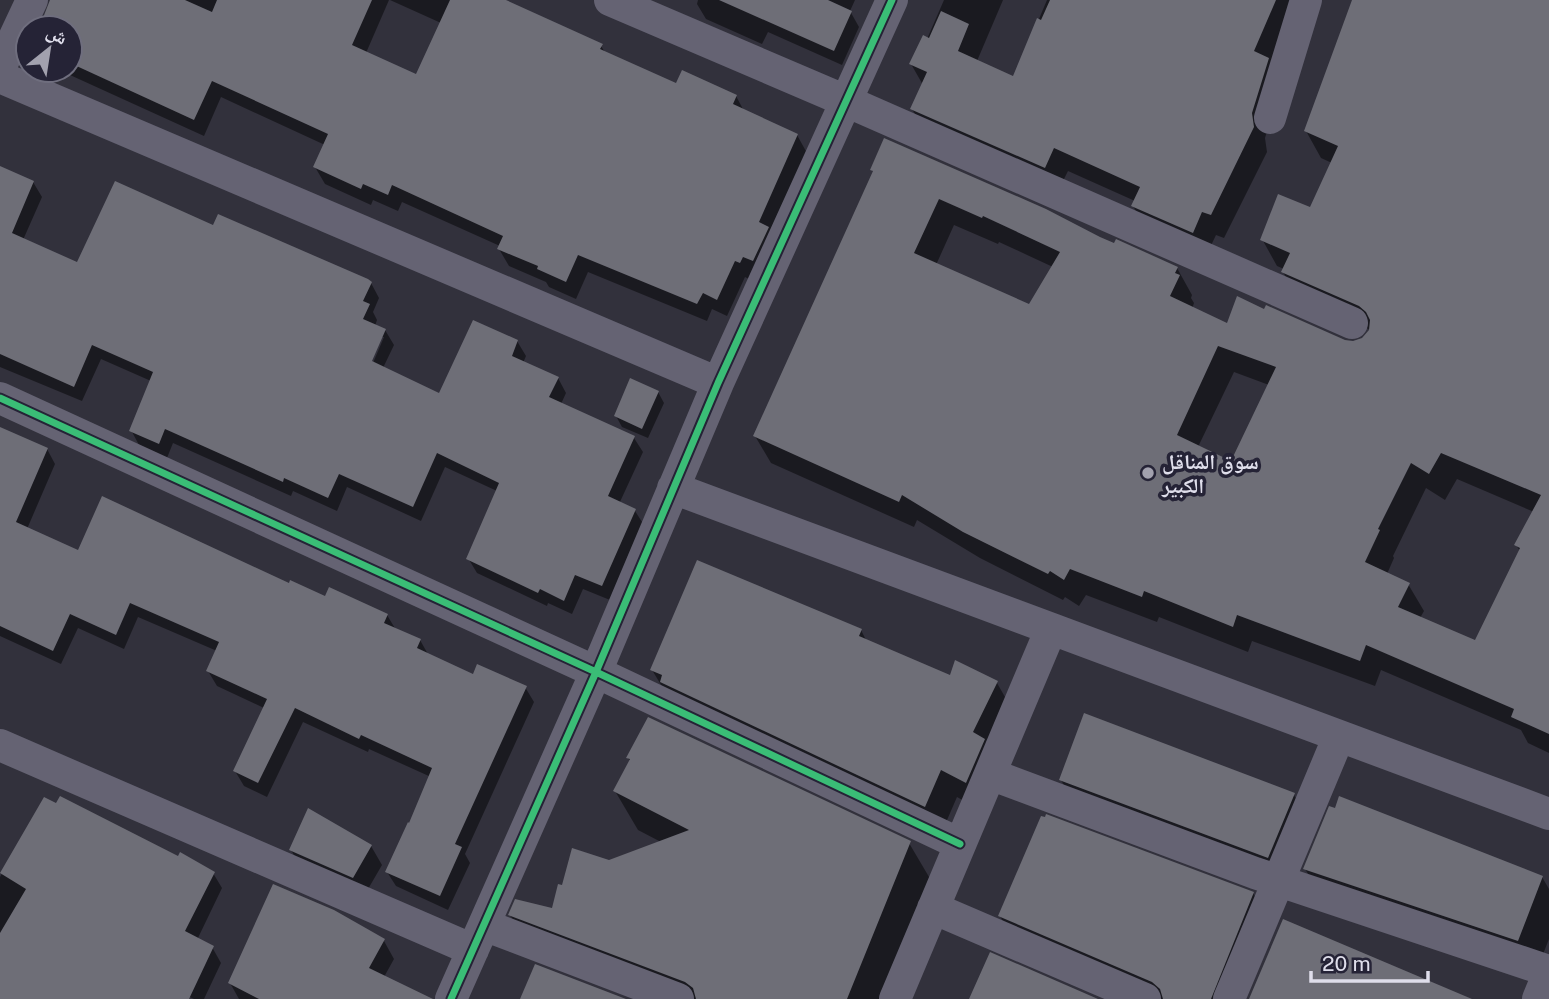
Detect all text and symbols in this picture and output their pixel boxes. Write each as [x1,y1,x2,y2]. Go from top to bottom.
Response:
north arrow [14,14,84,84]
text: ش [43,20,72,50]
place label: سوق المناقل الكبير [1161,449,1259,498]
marker: سوق المناقل الكبير [1140,465,1156,481]
scale bar [1311,940,1428,984]
text: 20 m [1322,951,1371,976]

